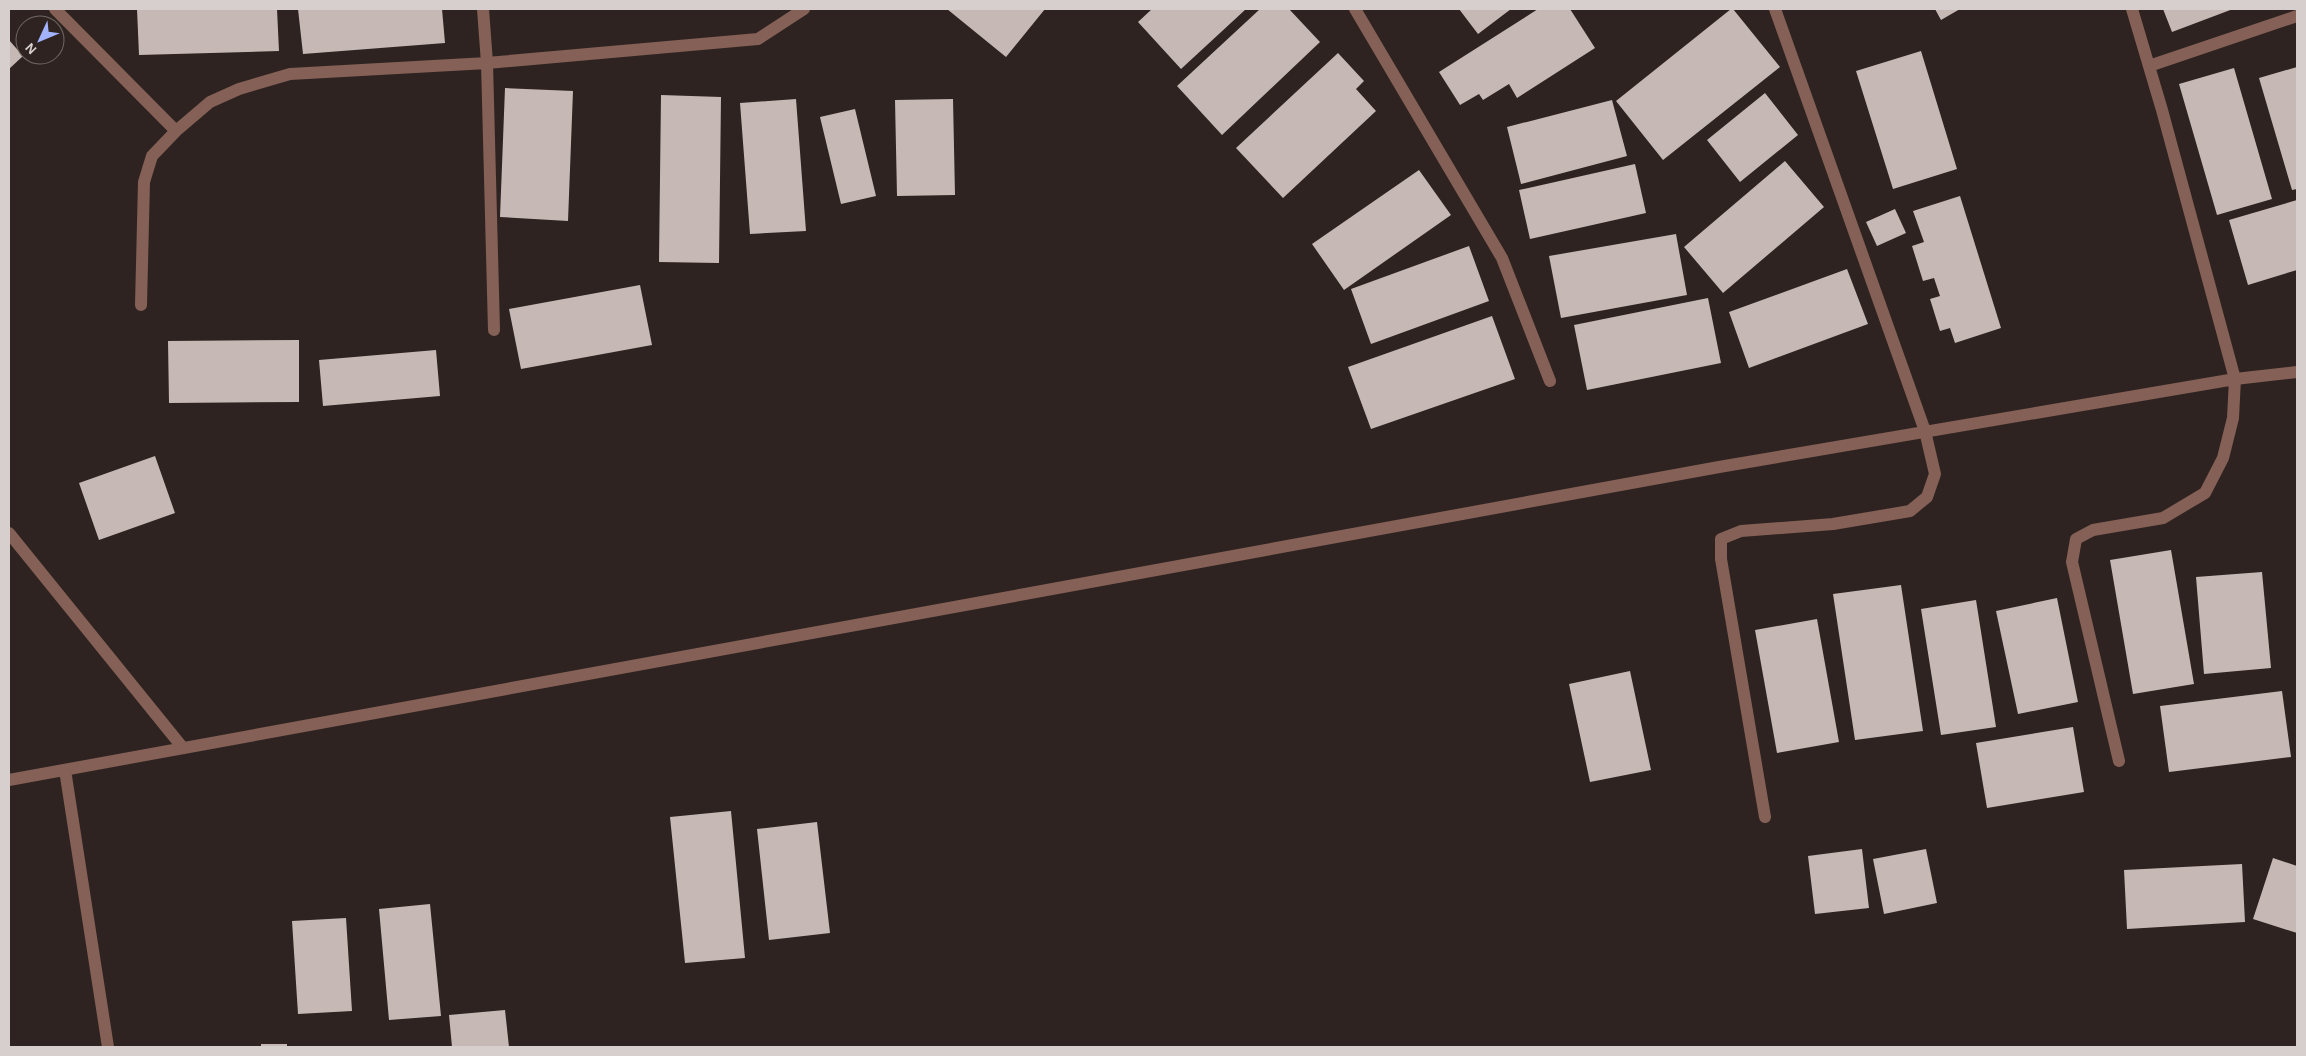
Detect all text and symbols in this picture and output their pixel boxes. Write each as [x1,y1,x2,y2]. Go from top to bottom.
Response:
north arrow [15,15,65,65]
text: N [23,40,40,57]

